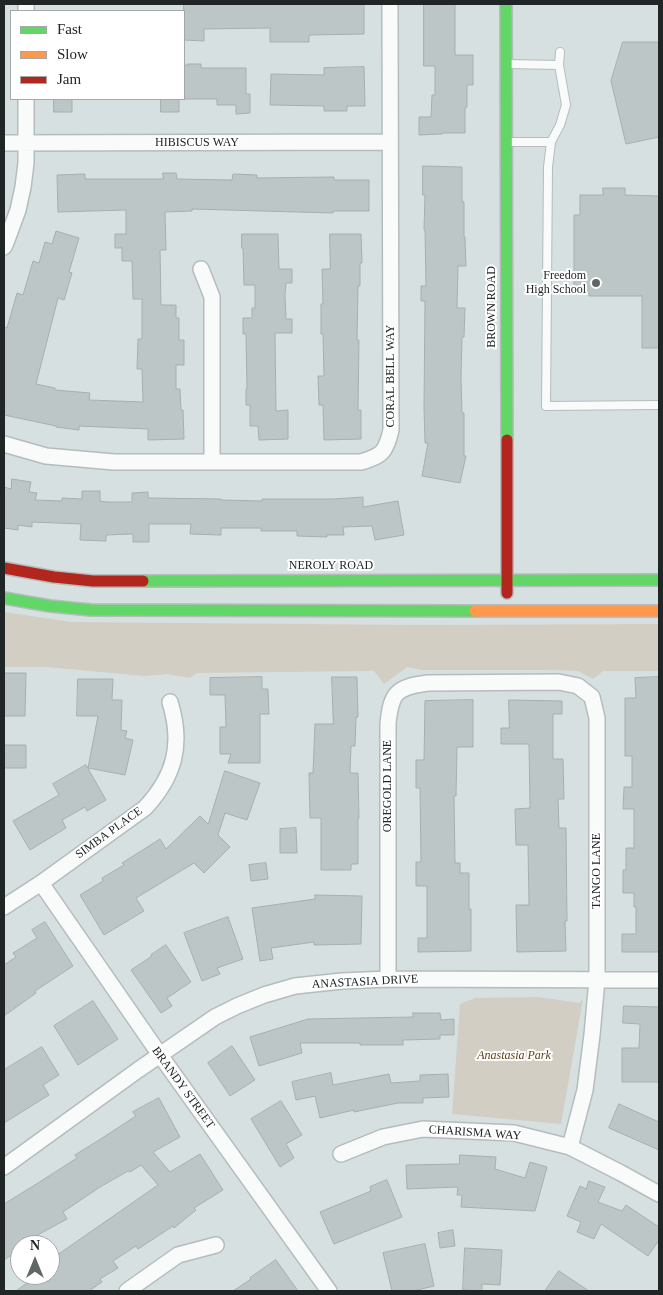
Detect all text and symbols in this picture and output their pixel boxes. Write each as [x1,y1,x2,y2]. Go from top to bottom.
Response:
legend [10,10,185,100]
text: Fast [57,21,82,37]
text: Slow [57,46,88,62]
text: Jam [57,71,81,87]
street label: HIBISCUS WAY [155,136,239,150]
street label: BROWN ROAD [485,266,499,348]
place label: Freedom High School [526,269,586,297]
marker: Freedom High School [590,277,602,289]
street label: CORAL BELL WAY [384,325,398,427]
street label: NEROLY ROAD [289,559,373,573]
street label: OREGOLD LANE [381,740,395,832]
street label: SIMBA PLACE [73,804,145,862]
street label: TANGO LANE [590,833,604,909]
street label: ANASTASIA DRIVE [311,972,419,992]
street label: BRANDY STREET [148,1044,218,1132]
park label: Anastasia Park [477,1049,551,1063]
street label: CHARISMA WAY [428,1123,522,1143]
north arrow [10,1235,60,1285]
text: N [30,1238,40,1253]

